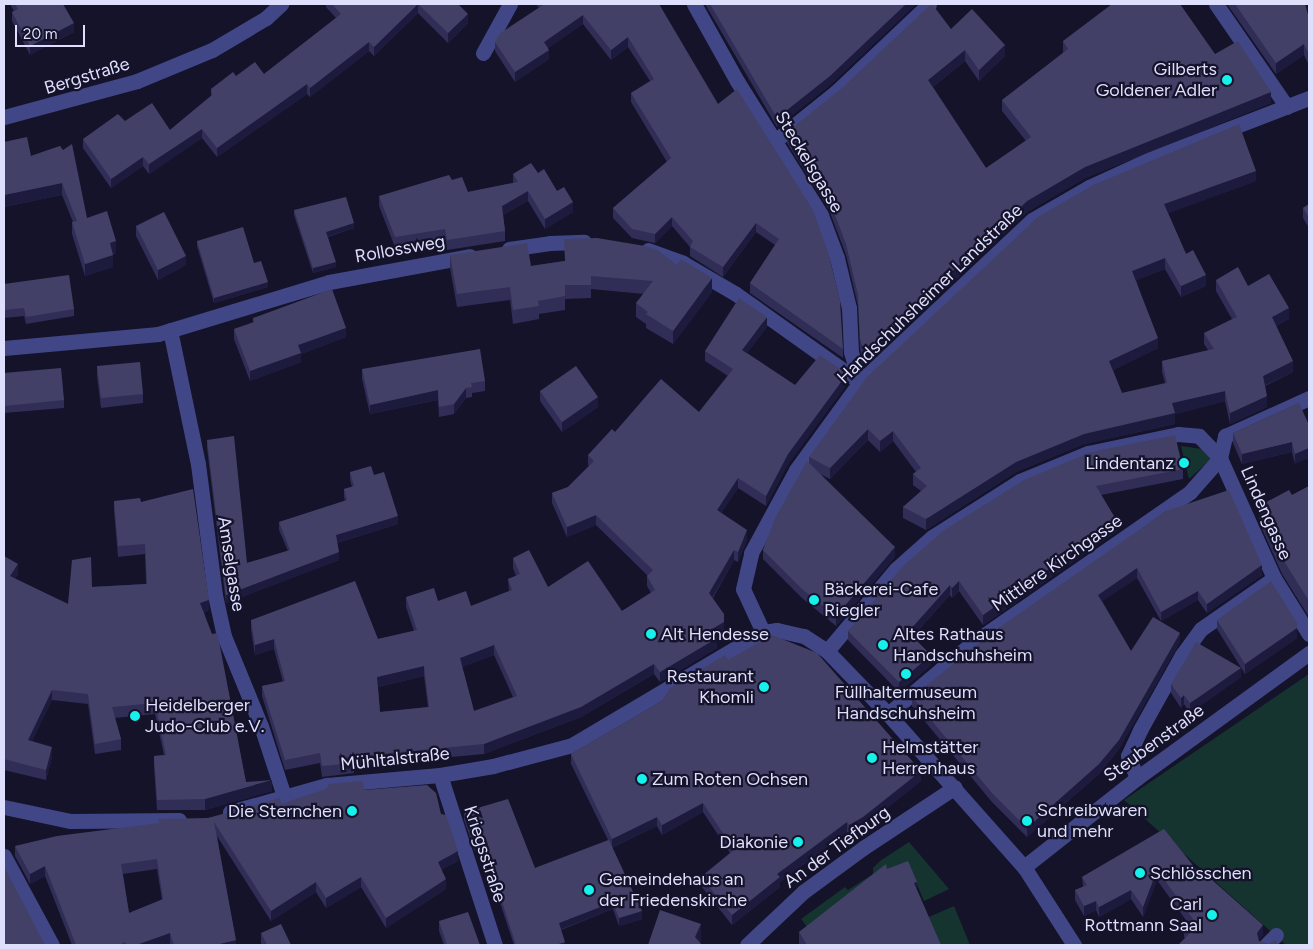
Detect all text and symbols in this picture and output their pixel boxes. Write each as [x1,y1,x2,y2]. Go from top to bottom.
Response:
scale bar [18,15,88,47]
text: 20 m [23,25,57,43]
street label: Bergstraße [42,53,132,99]
place label: Gilberts Goldener Adler [1096,59,1217,102]
marker: Gilberts Goldener Adler [1221,74,1233,86]
street label: Steckelsgasse [770,107,848,217]
street label: Handschuhsheimer Landstraße [833,200,1027,388]
street label: Rollossweg [353,230,447,268]
place label: Lindentanz [1085,452,1174,474]
marker: Lindentanz [1178,457,1190,469]
street label: Lindengasse [1236,463,1296,563]
street label: Mittlere Kirchgasse [988,510,1126,616]
street label: Amselgasse [213,515,249,613]
place label: Bäckerei-Cafe Riegler [824,579,938,622]
marker: Bäckerei-Cafe Riegler [808,594,820,606]
place label: Alt Hendesse [661,623,769,645]
place label: Altes Rathaus Handschuhsheim [893,624,1032,666]
marker: Alt Hendesse [645,628,657,640]
marker: Altes Rathaus Handschuhsheim [877,639,889,651]
place label: Restaurant Khomli [666,666,754,709]
marker: Füllhaltermuseum Handschuhsheim [900,668,912,680]
marker: Restaurant Khomli [758,681,770,693]
place label: Füllhaltermuseum Handschuhsheim [835,682,977,724]
place label: Heidelberger Judo-Club e.V. [145,695,265,738]
street label: Steubenstraße [1100,699,1208,787]
marker: Heidelberger Judo-Club e.V. [129,710,141,722]
place label: Helmstätter Herrenhaus [882,737,978,780]
street label: Mühltalstraße [339,743,451,775]
marker: Helmstätter Herrenhaus [866,752,878,764]
place label: Zum Roten Ochsen [652,768,808,790]
marker: Zum Roten Ochsen [636,773,648,785]
place label: Die Sternchen [228,800,342,822]
place label: Schreibwaren und mehr [1037,800,1147,842]
street label: An der Tiefburg [780,801,894,893]
street label: Kriegsstraße [459,803,511,905]
marker: Die Sternchen [346,805,358,817]
marker: Schreibwaren und mehr [1021,815,1033,827]
place label: Diakonie [719,831,788,853]
marker: Diakonie [792,836,804,848]
place label: Schlösschen [1150,862,1252,884]
marker: Schlösschen [1134,867,1146,879]
place label: Gemeindehaus an der Friedenskirche [599,869,747,912]
marker: Gemeindehaus an der Friedenskirche [583,884,595,896]
place label: Carl Rottmann Saal [1084,894,1202,936]
marker: Carl Rottmann Saal [1206,909,1218,921]

